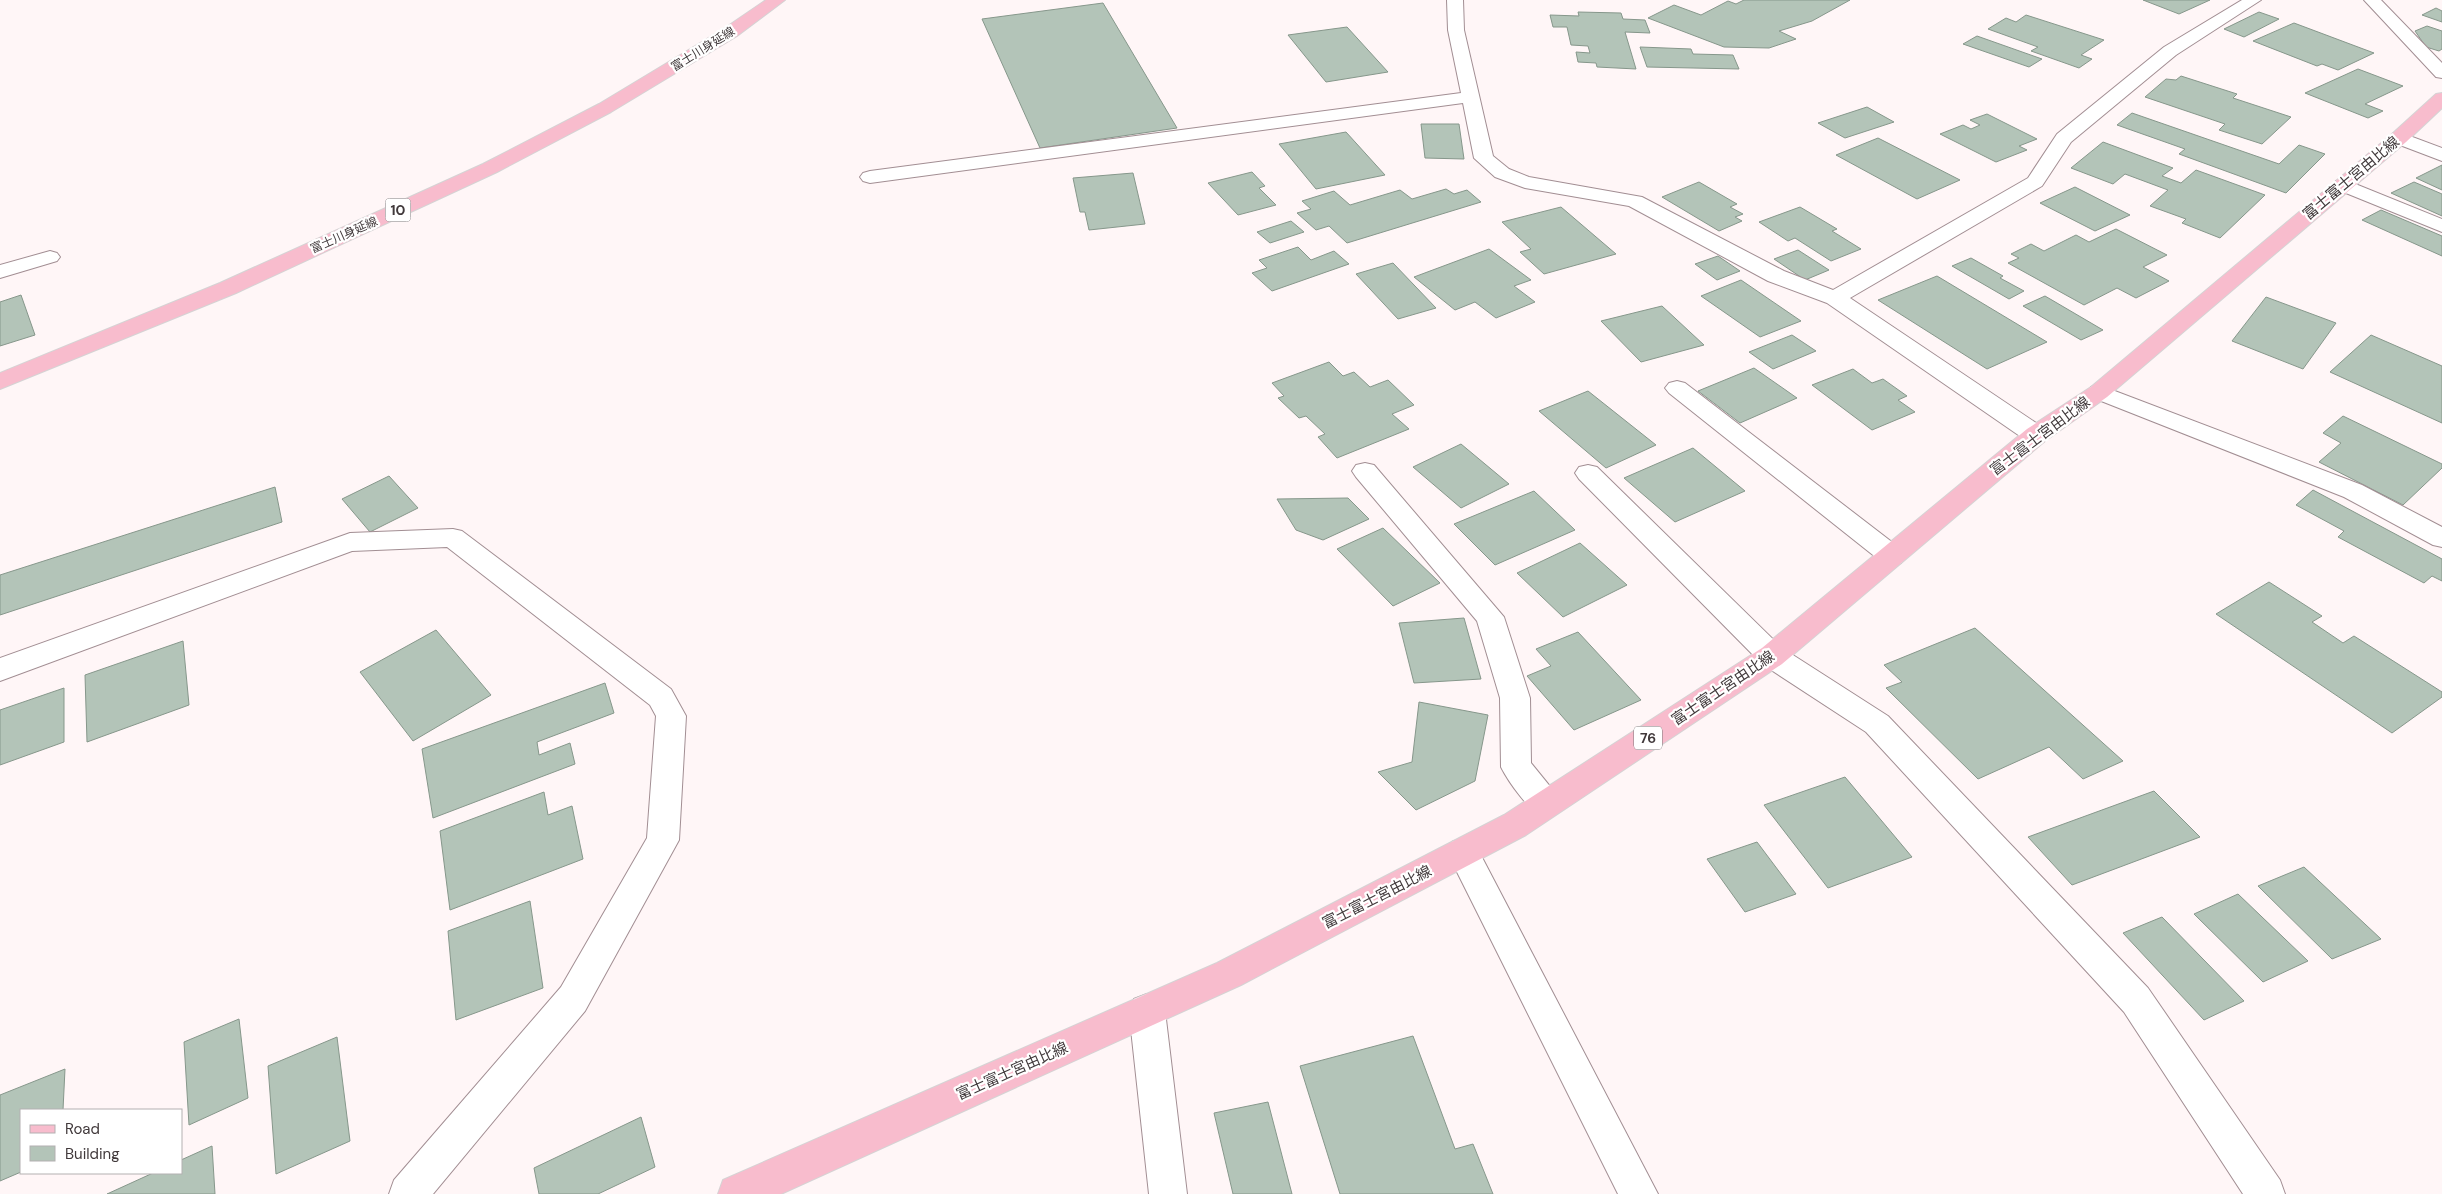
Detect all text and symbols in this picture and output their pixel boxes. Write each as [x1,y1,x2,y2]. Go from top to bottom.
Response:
street label: 富士川身延線 [668,23,738,75]
street label: 富士富士宮由比線 [2299,132,2403,224]
road number: 10 [386,198,410,222]
street label: 富士川身延線 [308,213,380,257]
street label: 富士富士宮由比線 [1986,392,2094,480]
street label: 富士富士宮由比線 [1668,646,1778,730]
road number: 76 [1634,726,1662,750]
street label: 富士富士宮由比線 [1319,861,1435,933]
street label: 富士富士宮由比線 [953,1037,1071,1105]
legend [20,1109,182,1174]
text: Road [65,1119,100,1139]
text: Building [65,1144,120,1164]

